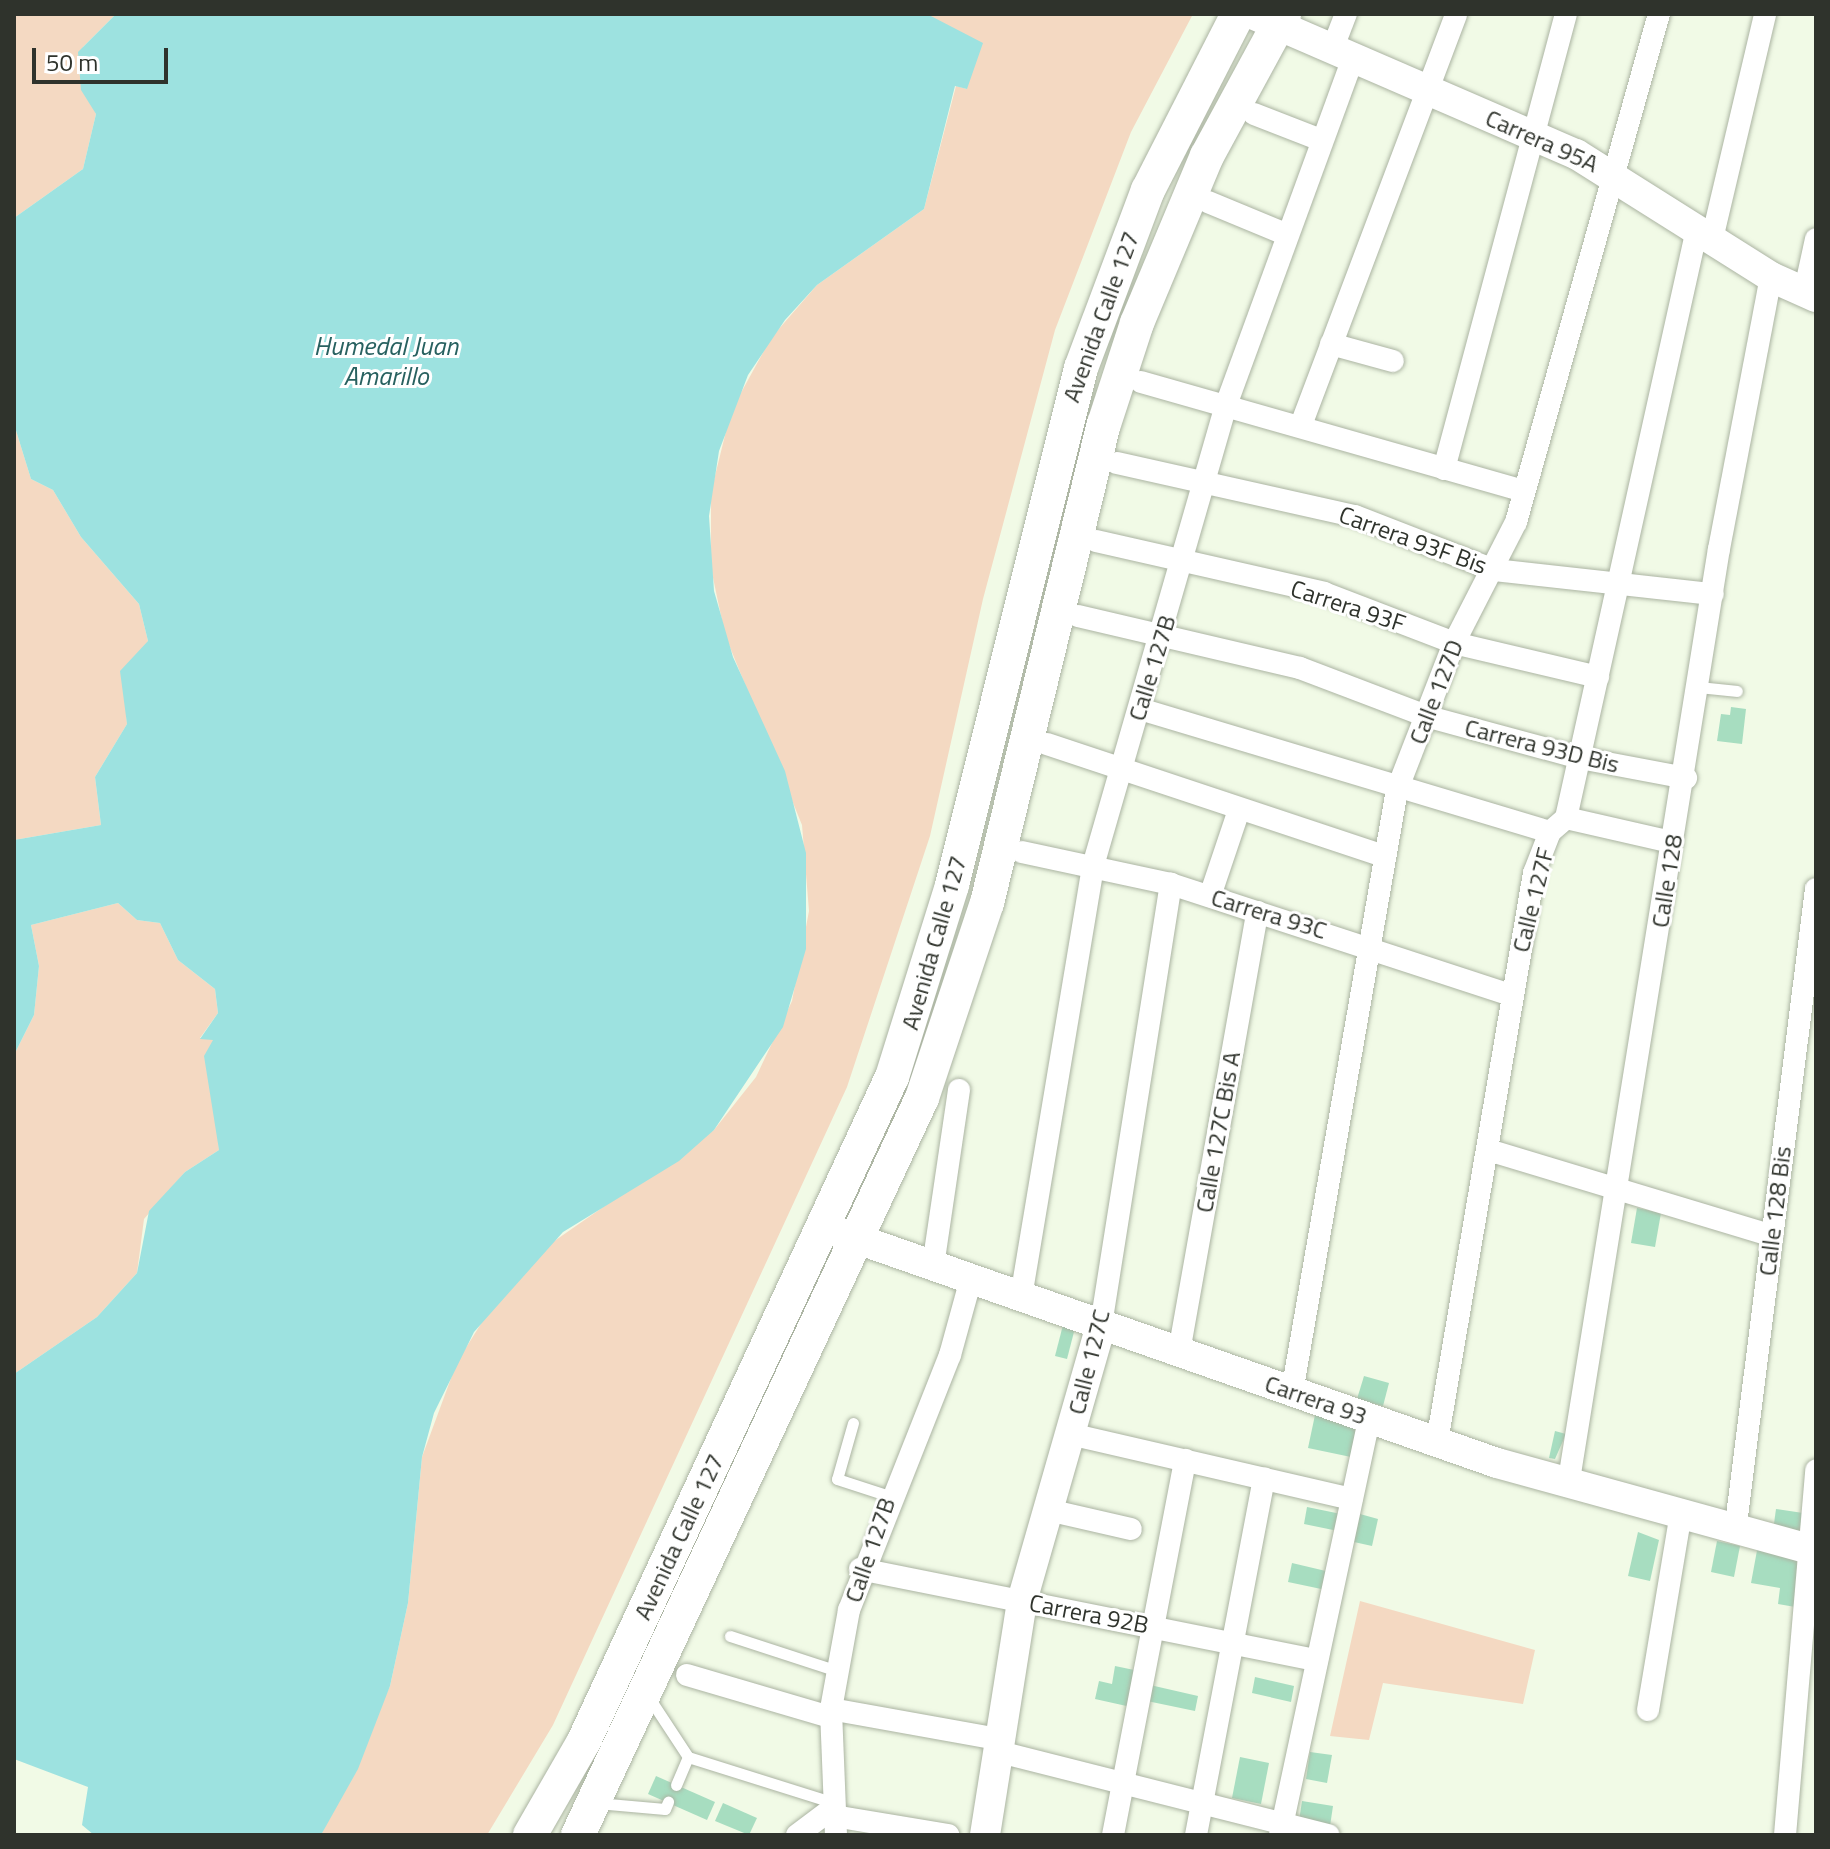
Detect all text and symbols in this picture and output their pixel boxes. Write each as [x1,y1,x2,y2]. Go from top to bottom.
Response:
scale bar [36,32,172,82]
text: 50 m [46,44,98,80]
street label: Carrera 95A [1481,103,1603,179]
street label: Avenida Calle 127 [1057,228,1145,406]
water label: Humedal Juan Amarillo [314,330,458,392]
street label: Carrera 93F Bis [1335,500,1491,580]
street label: Carrera 93F [1287,574,1409,638]
street label: Calle 127B [1122,612,1182,724]
street label: Calle 127D [1403,636,1469,748]
street label: Carrera 93D Bis [1462,713,1622,779]
street label: Calle 128 [1645,832,1689,930]
street label: Calle 127F [1506,845,1560,955]
street label: Avenida Calle 127 [895,853,973,1033]
street label: Carrera 93C [1208,883,1330,945]
street label: Calle 127C Bis A [1190,1049,1246,1215]
street label: Calle 128 Bis [1753,1145,1797,1277]
street label: Calle 127C [1062,1307,1116,1417]
street label: Carrera 93 [1261,1369,1371,1431]
street label: Avenida Calle 127 [628,1450,730,1624]
street label: Calle 127B [839,1494,901,1606]
street label: Carrera 92B [1027,1588,1151,1640]

